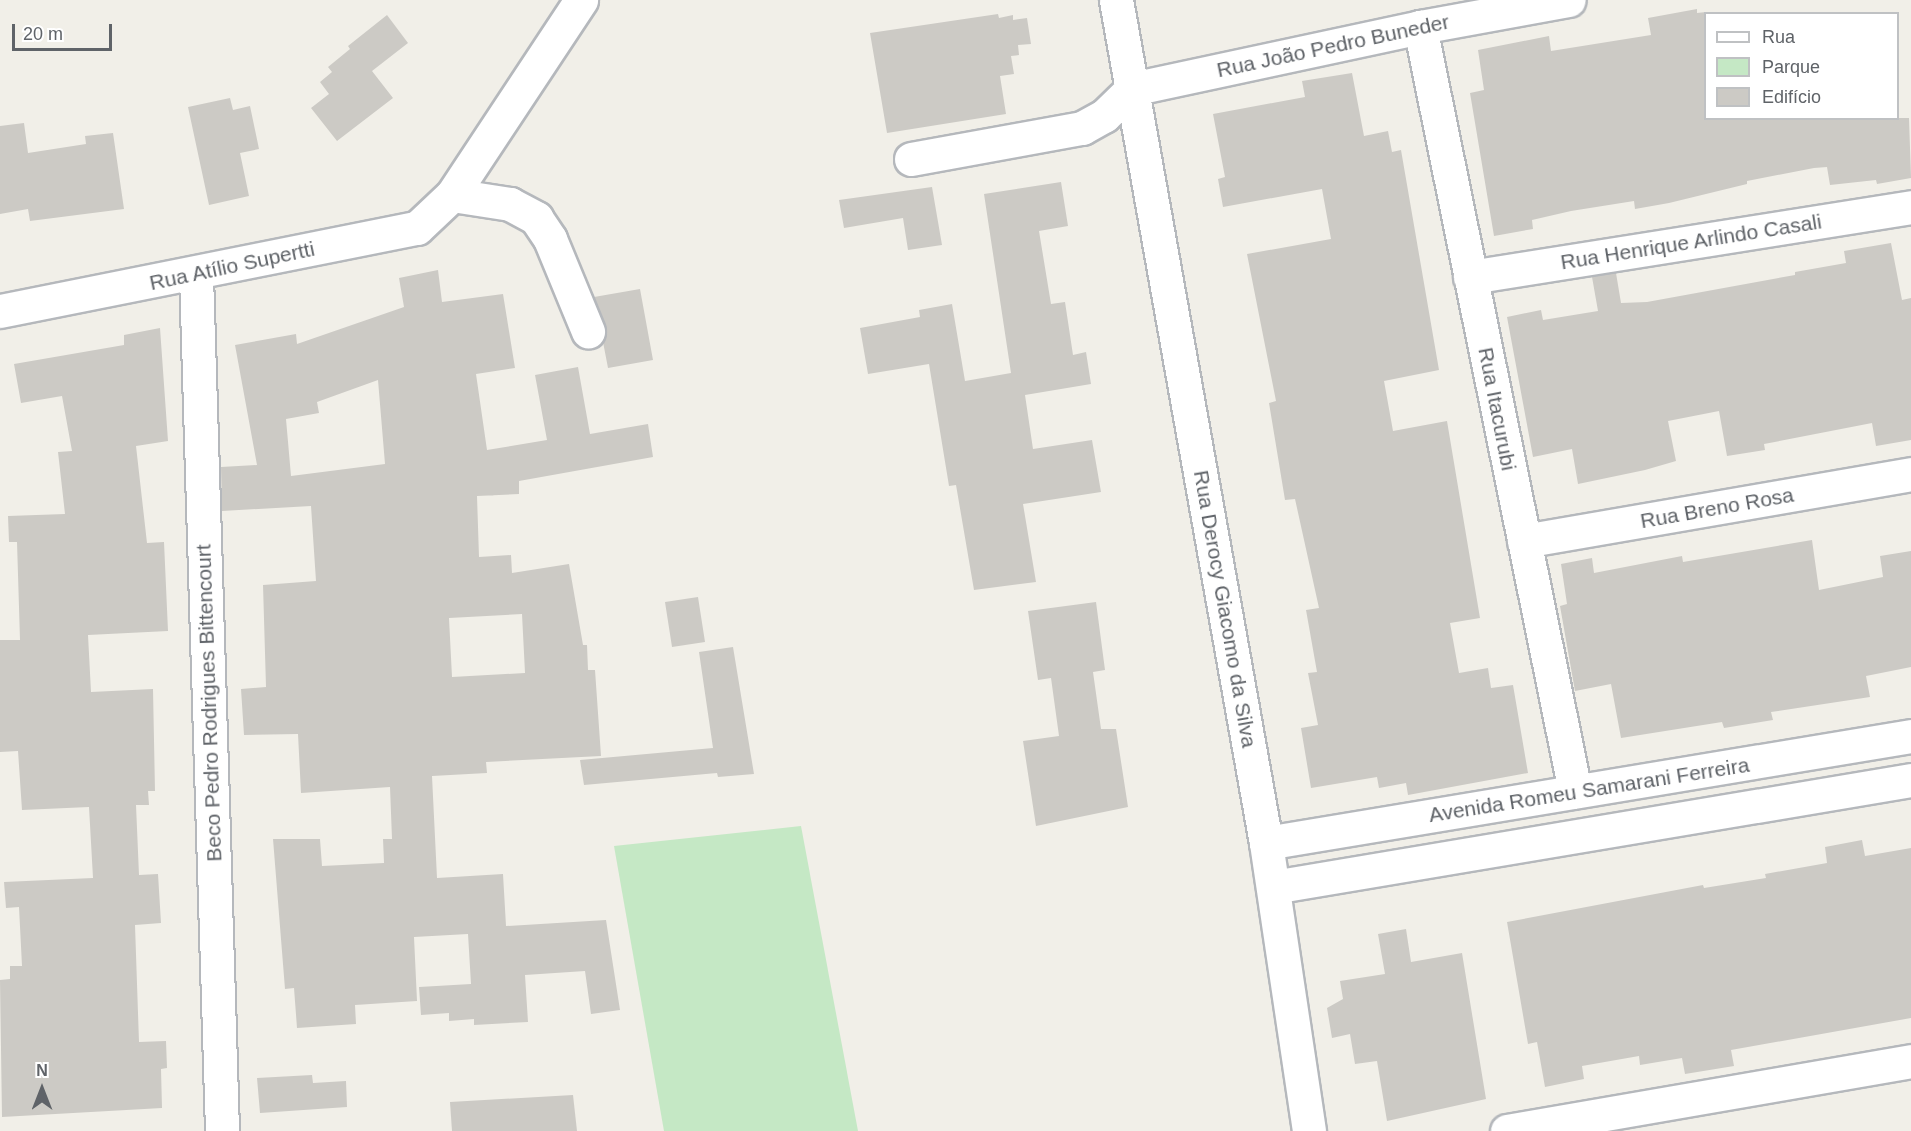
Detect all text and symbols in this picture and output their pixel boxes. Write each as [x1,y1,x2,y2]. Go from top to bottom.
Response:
street label: Rua João Pedro Buneder [1214,9,1452,83]
scale bar [15,12,116,50]
legend [1704,12,1899,120]
text: 20 m [23,24,63,44]
text: Rua [1762,27,1795,47]
text: Parque [1762,57,1820,77]
text: Edifício [1762,87,1821,107]
street label: Rua Henrique Arlindo Casali [1558,209,1824,275]
street label: Rua Atílio Supertti [147,236,317,296]
street label: Rua Itacurubi [1473,345,1521,473]
street label: Rua Derocy Giacomo da Silva [1188,468,1262,750]
street label: Rua Breno Rosa [1638,482,1796,534]
street label: Beco Pedro Rodrigues Bittencourt [191,544,227,862]
street label: Avenida Romeu Samarani Ferreira [1427,752,1751,828]
north arrow [12,1059,72,1119]
text: N [36,1062,48,1079]

